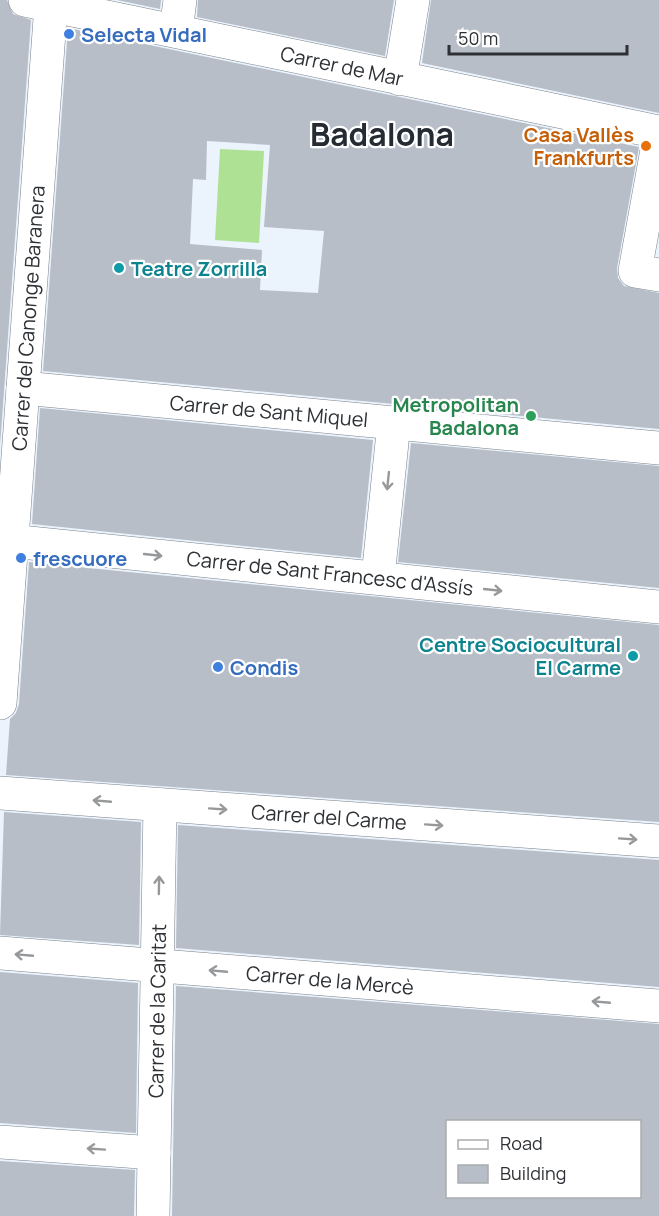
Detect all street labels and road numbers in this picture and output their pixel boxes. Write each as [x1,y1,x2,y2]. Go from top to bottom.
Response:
street label: Carrer de Mar [278,40,406,92]
street label: Carrer del Canonge Baranera [5,184,51,452]
street label: Carrer de Sant Miquel [169,389,369,433]
street label: Carrer de Sant Francesc d'Assís [185,545,475,601]
street label: Carrer del Carme [250,798,408,836]
street label: Carrer de la Caritat [142,924,172,1098]
street label: Carrer de la Mercè [245,959,415,1001]

